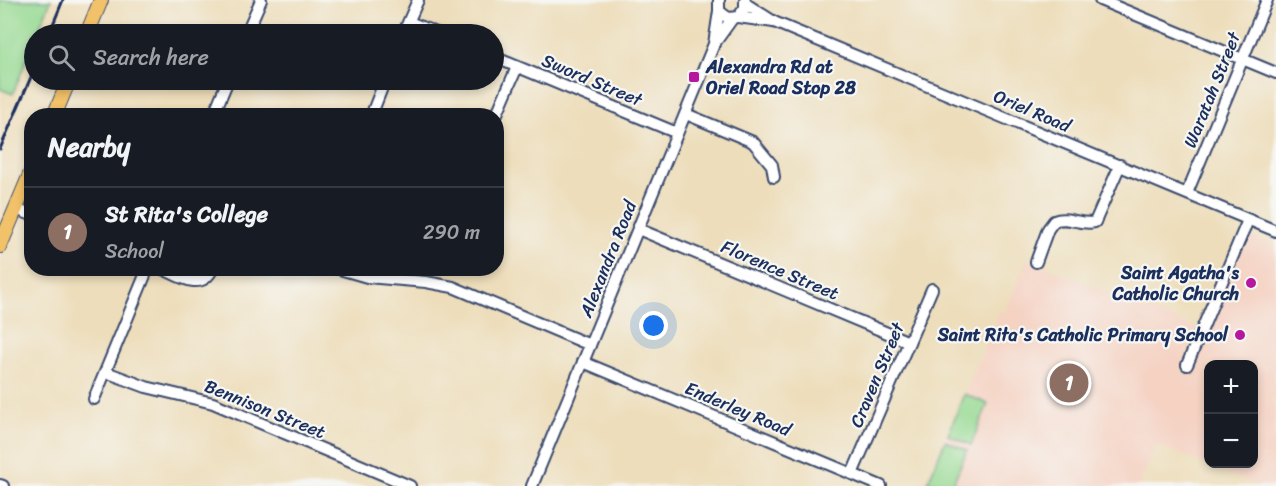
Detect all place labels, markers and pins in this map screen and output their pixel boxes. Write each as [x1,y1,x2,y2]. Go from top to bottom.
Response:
place label: Alexandra Rd at Oriel Road Stop 28 [705,51,856,104]
marker: Alexandra Rd at Oriel Road Stop 28 [687,70,701,84]
place label: Saint Agatha's Catholic Church [1111,257,1240,310]
marker: Saint Agatha's Catholic Church [1244,276,1258,290]
place label: Saint Rita's Catholic Primary School [937,319,1229,351]
marker: Saint Rita's Catholic Primary School [1233,328,1247,342]
pin: 1 [1050,360,1088,406]

